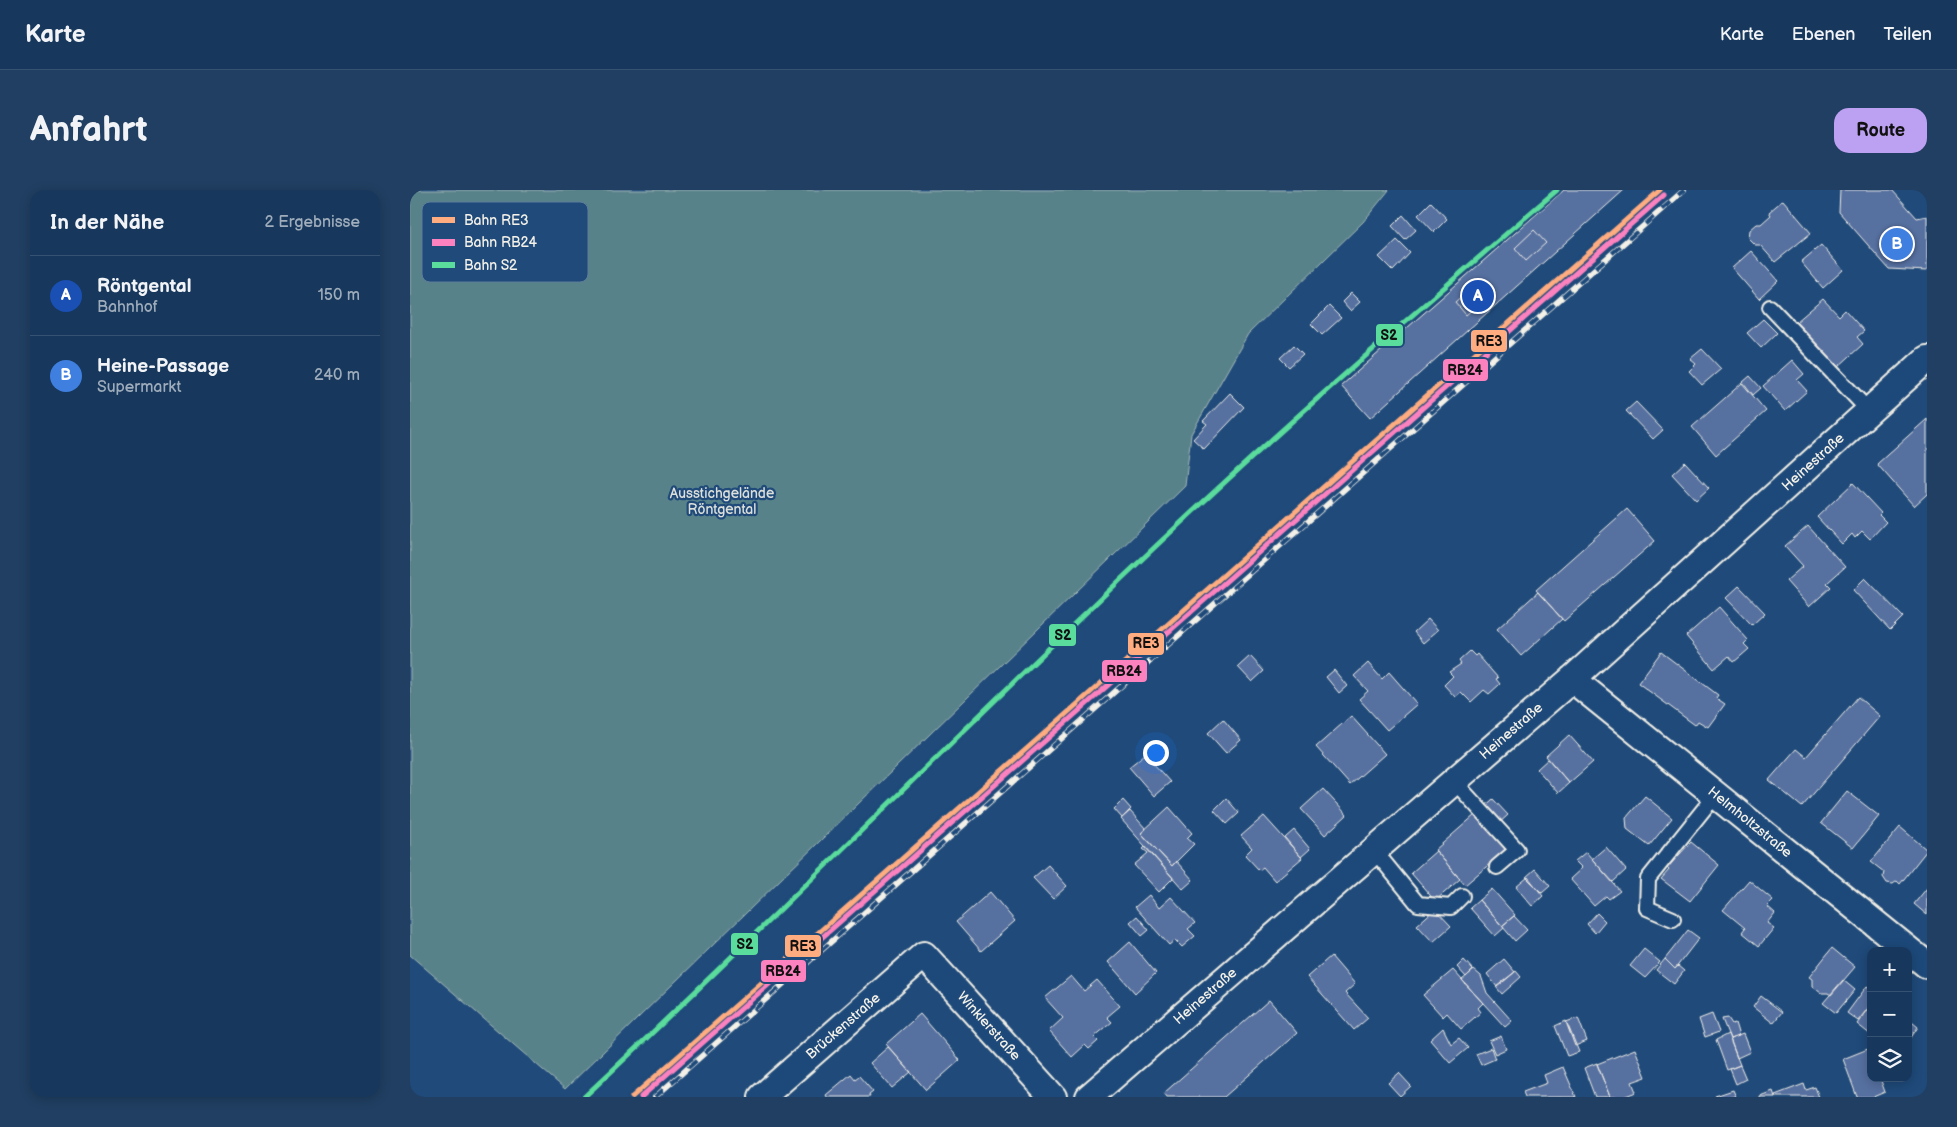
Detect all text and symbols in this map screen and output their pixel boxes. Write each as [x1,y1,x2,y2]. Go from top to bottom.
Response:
text: Karte [25,20,86,49]
text: Karte [1720,24,1764,45]
text: Ebenen [1792,24,1855,45]
text: Teilen [1883,24,1932,45]
button: Route [1834,108,1927,153]
text: Anfahrt [30,109,148,152]
legend [422,202,588,282]
text: In der Nähe [50,210,164,235]
text: Bahn RE3 [464,212,529,229]
text: 2 Ergebnisse [264,213,360,232]
pin: B [1881,225,1913,263]
text: Bahn RB24 [464,234,538,251]
text: Bahn S2 [464,257,518,274]
text: Röntgental [97,275,192,298]
pin: A [1462,277,1494,315]
text: A [61,286,71,305]
text: 150 m [318,286,360,305]
text: Bahnhof [97,298,158,317]
line badge: S2 [1375,323,1404,347]
text: S2 [1381,327,1398,344]
line badge: RE3 [1470,329,1508,353]
text: RE3 [1476,333,1502,350]
text: Heine-Passage [97,355,229,378]
line badge: RB24 [1442,358,1489,382]
text: RB24 [1447,362,1484,379]
text: B [60,366,72,385]
text: 240 m [314,366,360,385]
text: Supermarkt [97,378,181,397]
street label: Heinestraße [1778,430,1848,494]
park label: Ausstichgelände Röntgental [670,485,774,518]
line badge: S2 [1048,623,1077,647]
text: S2 [1055,627,1072,644]
line badge: RE3 [1127,632,1165,656]
text: RE3 [1133,635,1159,652]
line badge: RB24 [1101,659,1148,683]
text: RB24 [1106,663,1143,680]
street label: Heinestraße [1476,699,1546,763]
your location [1143,740,1169,766]
street label: Helmholtzstraße [1705,783,1795,861]
line badge: S2 [730,932,759,956]
line badge: RE3 [784,934,822,958]
text: S2 [737,936,754,953]
text: RE3 [790,938,816,955]
map controls [1867,947,1912,1082]
button: + [1867,947,1912,992]
line badge: RB24 [760,959,807,983]
text: RB24 [765,963,802,980]
street label: Heinestraße [1170,964,1240,1028]
street label: Winklerstraße [954,988,1024,1064]
street label: Brückenstraße [802,989,884,1063]
button: − [1867,992,1912,1037]
button: layers [1867,1037,1912,1082]

